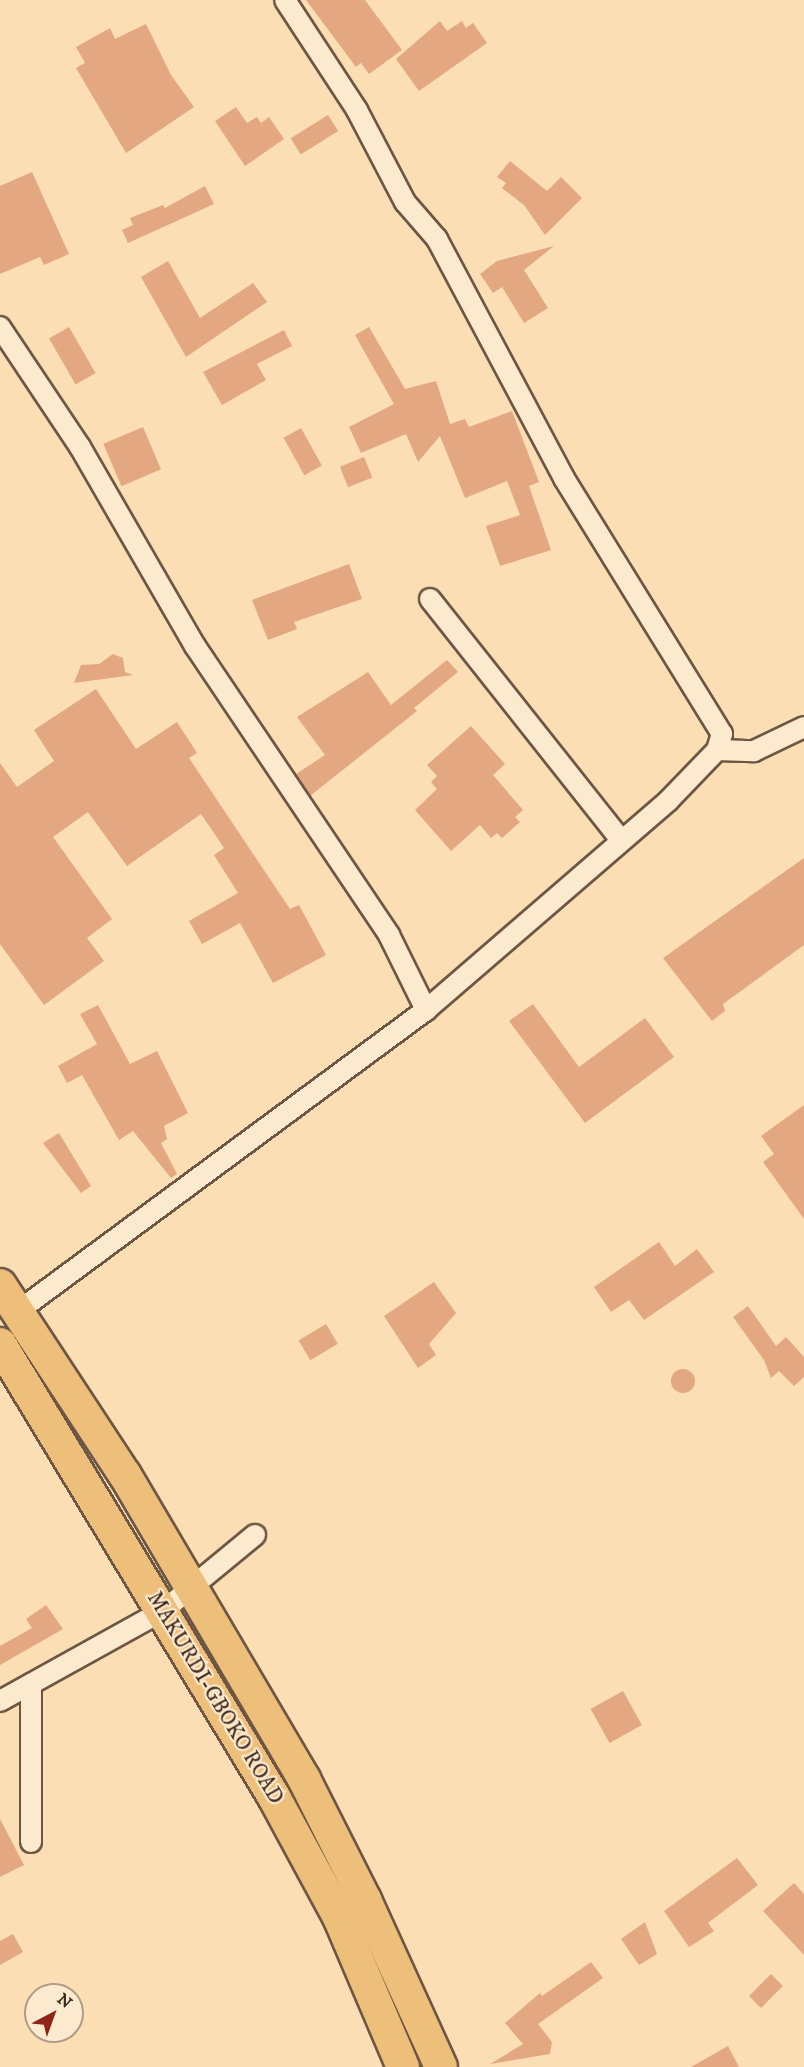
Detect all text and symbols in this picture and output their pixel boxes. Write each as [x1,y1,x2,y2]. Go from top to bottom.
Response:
street label: MAKURDI-GBOKO ROAD [141,1587,289,1809]
north arrow [24,1983,84,2043]
text: N [53,1989,76,2013]

